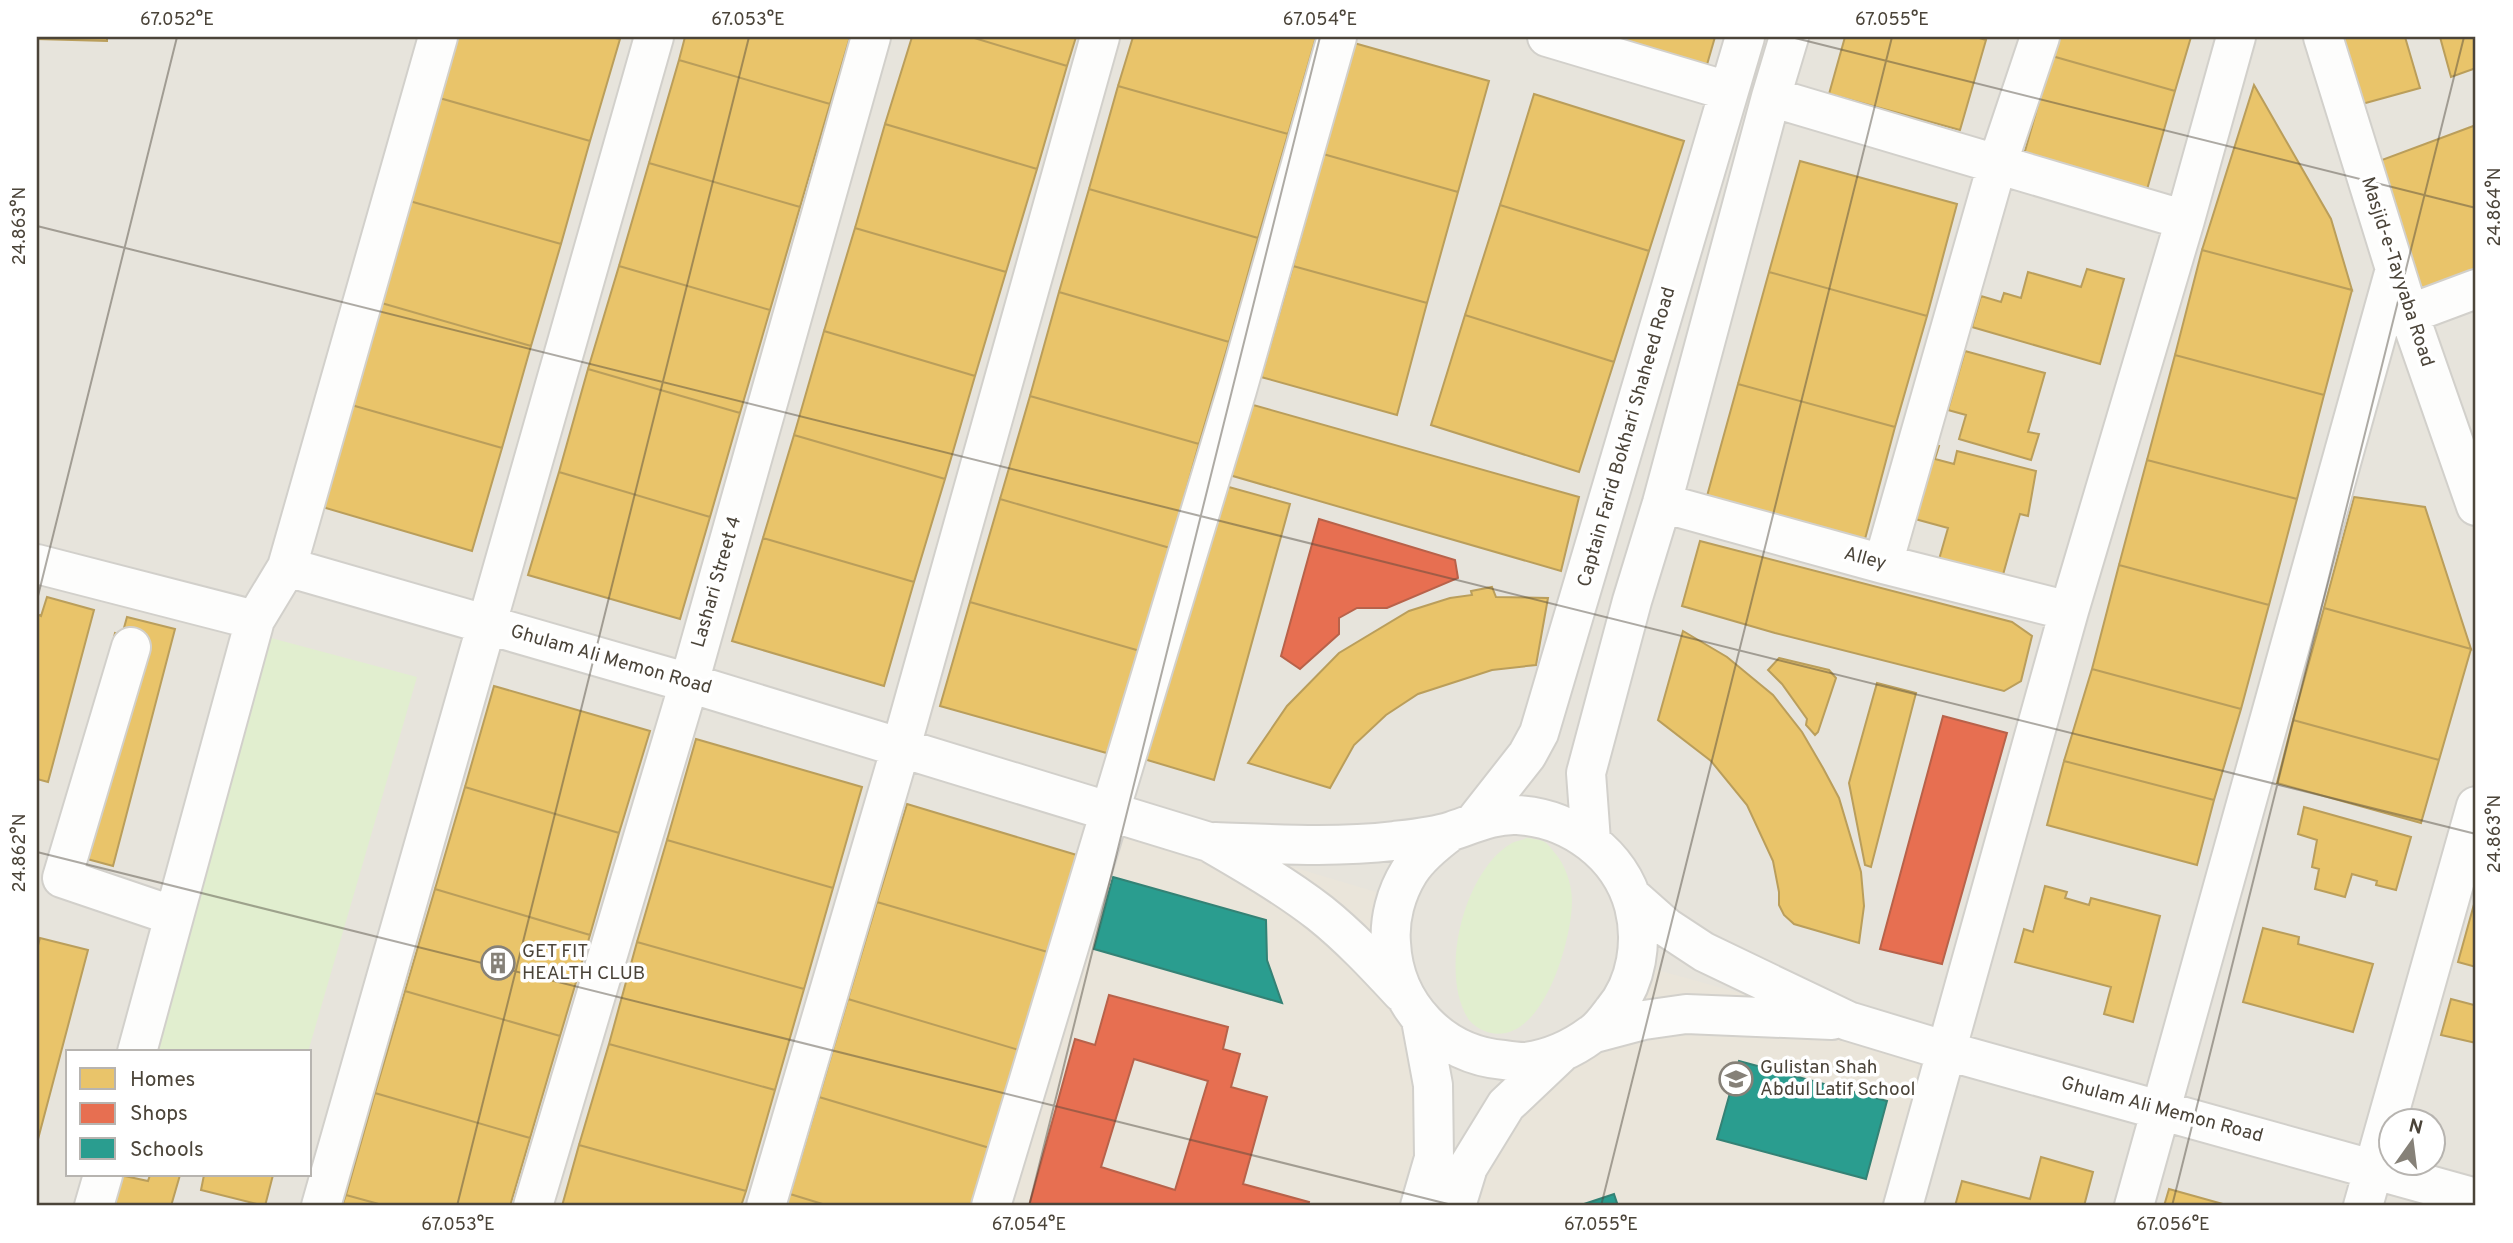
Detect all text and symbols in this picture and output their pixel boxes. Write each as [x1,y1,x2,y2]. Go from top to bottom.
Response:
text: 67.052°E [140,9,214,32]
text: 67.053°E [711,9,785,32]
text: 67.054°E [1283,9,1357,32]
text: 67.055°E [1855,9,1929,32]
text: 24.864°N [2484,167,2507,247]
street label: Masjid-e-Tayyaba Road [2355,174,2439,370]
text: 24.863°N [9,187,32,265]
street label: Captain Farid Bokhari Shaheed Road [1573,284,1681,590]
street label: Lashari Street 4 [687,513,747,651]
street label: Alley [1841,542,1889,576]
street label: Ghulam Ali Memon Road [508,620,714,700]
text: 24.863°N [2484,795,2507,873]
text: 24.862°N [9,814,32,892]
place label: GET FIT HEALTH CLUB [522,940,645,986]
building icon: GET FIT HEALTH CLUB [479,944,517,982]
legend [66,1050,312,1176]
place label: Gulistan Shah Abdul Latif School [1760,1056,1915,1102]
school or university icon: Gulistan Shah Abdul Latif School [1717,1060,1755,1098]
text: Homes [130,1067,195,1094]
street label: Ghulam Ali Memon Road [2058,1071,2266,1149]
text: Shops [130,1101,188,1128]
north arrow [2376,1106,2446,1176]
text: N [2406,1114,2425,1141]
text: Schools [130,1137,204,1164]
text: 67.053°E [421,1214,495,1237]
text: 67.054°E [992,1214,1066,1237]
text: 67.055°E [1564,1214,1638,1237]
text: 67.056°E [2136,1214,2210,1237]

